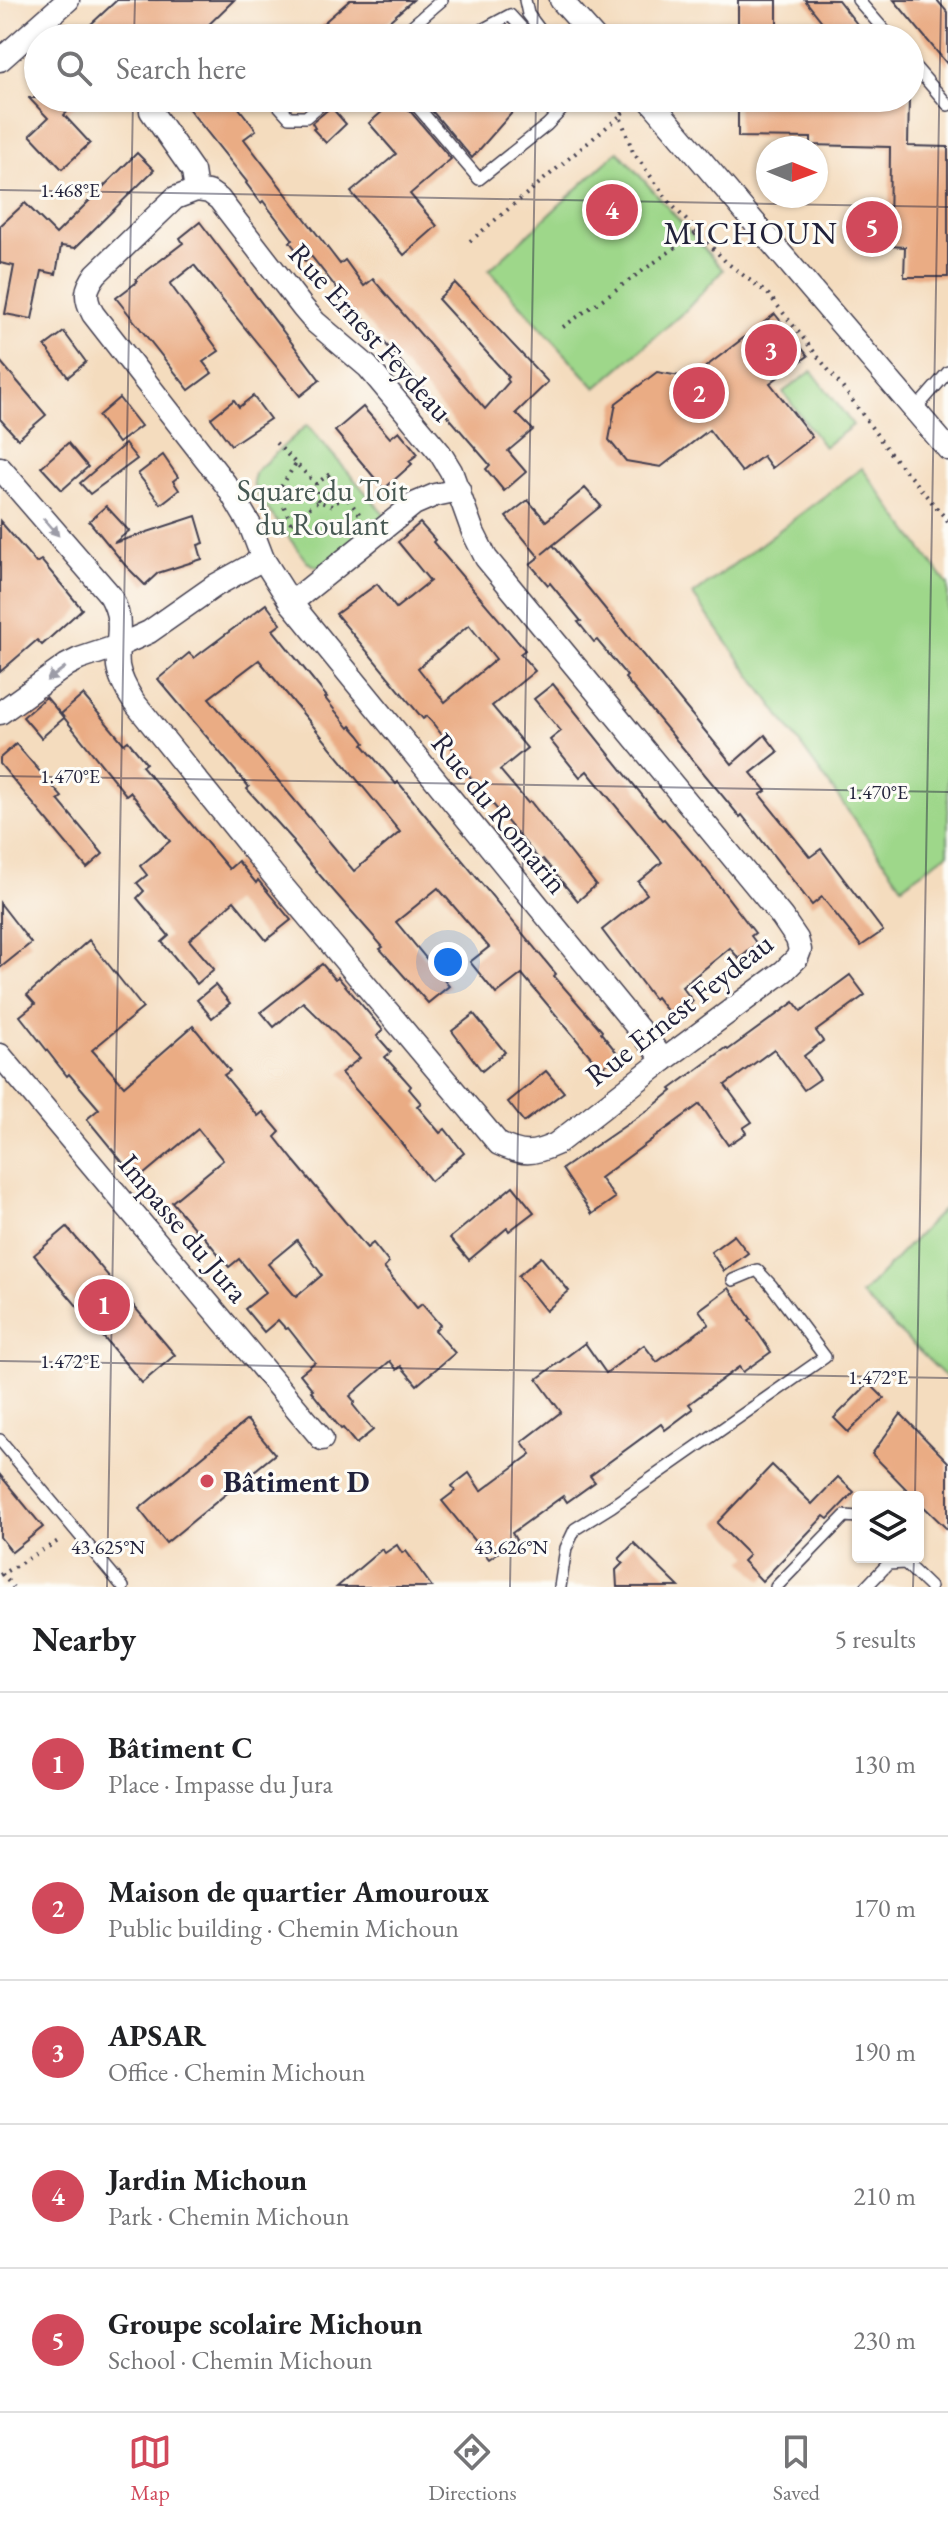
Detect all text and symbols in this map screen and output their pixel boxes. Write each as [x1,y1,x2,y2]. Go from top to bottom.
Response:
search box [24,24,924,112]
icon: search [52,46,96,90]
text: Search here [116,49,246,88]
north arrow [756,136,828,208]
text: 1.468°E [40,177,100,203]
pin: 4 [586,180,638,240]
pin: 5 [846,197,898,257]
district label: MICHOUN [663,212,839,254]
street label: Rue Ernest Feydeau [280,234,462,430]
pin: 3 [745,320,797,380]
pin: 2 [673,363,725,423]
park label: Square du Toit du Roulant [237,471,408,544]
one-way arrow [42,517,59,537]
one-way arrow [45,666,67,682]
street label: Rue du Romarin [423,724,577,902]
text: 1.470°E [40,763,100,789]
text: 1.470°E [848,779,908,805]
street label: Rue Ernest Feydeau [577,923,781,1094]
your location [428,942,468,982]
street label: Impasse du Jura [110,1146,258,1310]
pin: 1 [78,1275,130,1335]
text: 1.472°E [40,1348,100,1374]
text: 1.472°E [848,1364,908,1390]
place label: Bâtiment D [223,1462,370,1501]
marker: Bâtiment D [198,1472,216,1490]
map controls [852,1491,924,1563]
button: layers [852,1491,924,1563]
text: 43.625°N [71,1534,145,1560]
text: 43.626°N [474,1534,548,1560]
text: Nearby [32,1617,136,1661]
text: 5 results [835,1622,916,1656]
text: Bâtiment C [108,1728,253,1767]
text: 1 [51,1747,65,1781]
text: 130 m [853,1747,916,1781]
text: Place · Impasse du Jura [108,1767,333,1801]
text: Maison de quartier Amouroux [108,1872,489,1911]
text: 2 [51,1891,65,1925]
text: 170 m [853,1891,916,1925]
text: Public building · Chemin Michoun [108,1911,459,1945]
text: APSAR [108,2016,206,2055]
text: 3 [51,2035,65,2069]
text: 190 m [853,2035,916,2069]
text: Office · Chemin Michoun [108,2055,365,2089]
text: Jardin Michoun [108,2160,307,2199]
text: 4 [51,2179,65,2213]
text: 210 m [853,2179,916,2213]
text: Park · Chemin Michoun [108,2199,350,2233]
text: Groupe scolaire Michoun [108,2304,423,2343]
text: 5 [51,2323,65,2357]
text: 230 m [853,2323,916,2357]
text: School · Chemin Michoun [108,2343,373,2377]
tab: Map [128,2430,172,2507]
tab: Directions [428,2430,517,2507]
tab: Saved [773,2430,820,2507]

